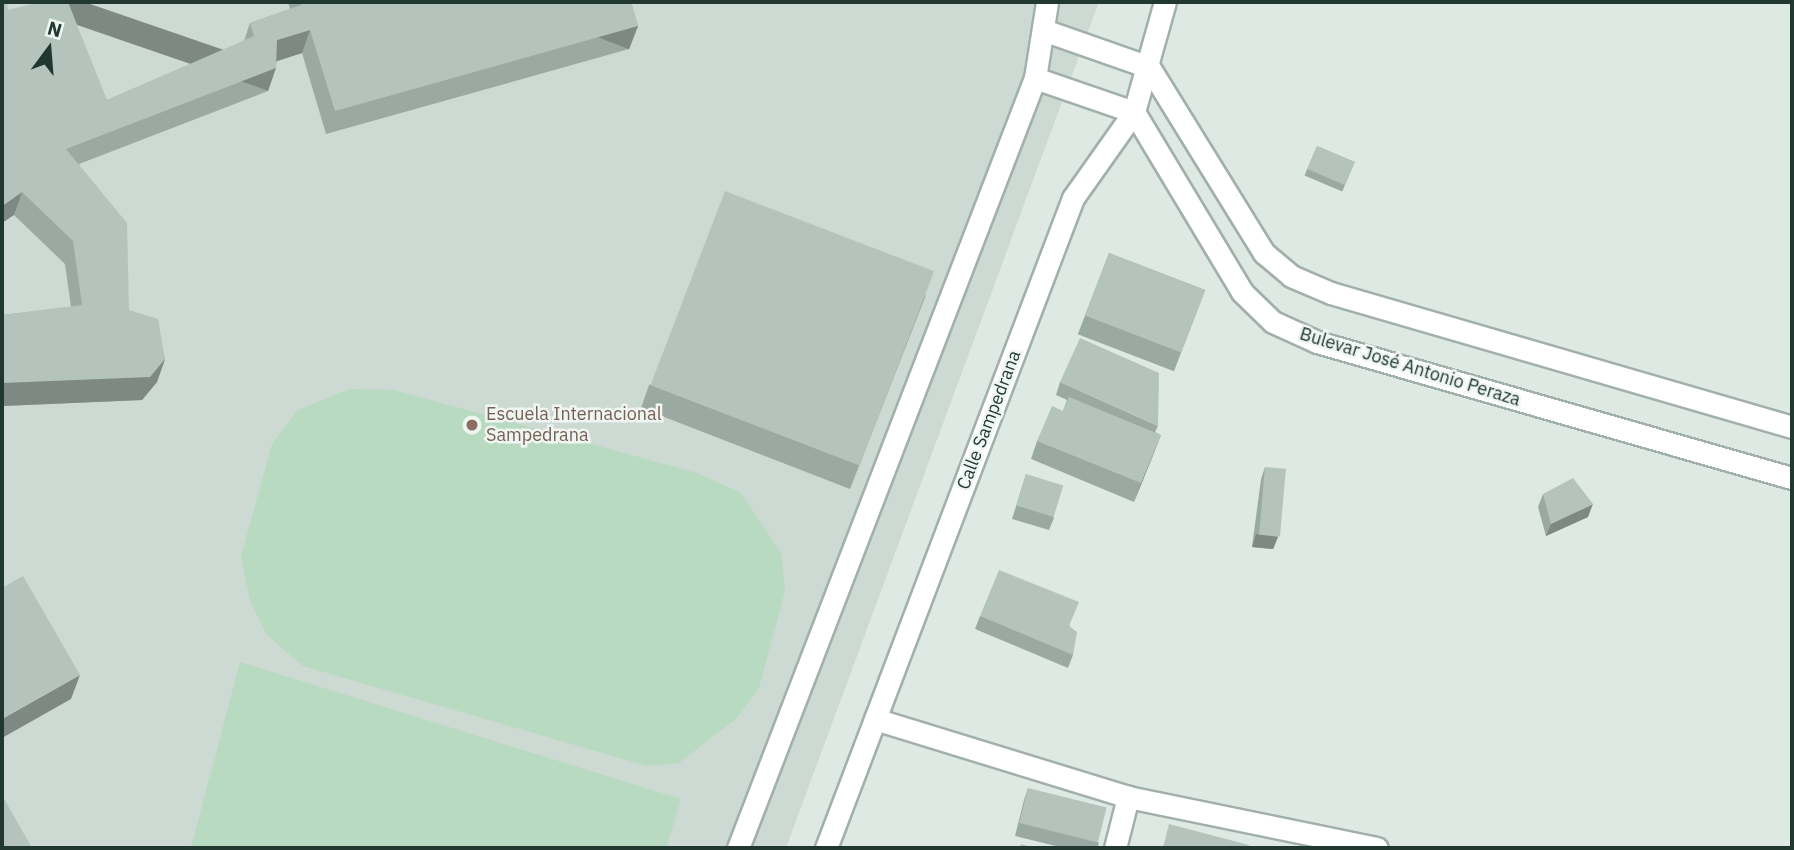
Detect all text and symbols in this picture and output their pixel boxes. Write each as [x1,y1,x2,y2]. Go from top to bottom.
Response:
north arrow [14,14,84,84]
text: N [45,15,65,42]
street label: Bulevar José Antonio Peraza [1297,323,1523,411]
street label: Calle Sampedrana [953,347,1025,493]
place label: Escuela Internacional Sampedrana [486,404,662,446]
marker: Escuela Internacional Sampedrana [464,417,480,433]

